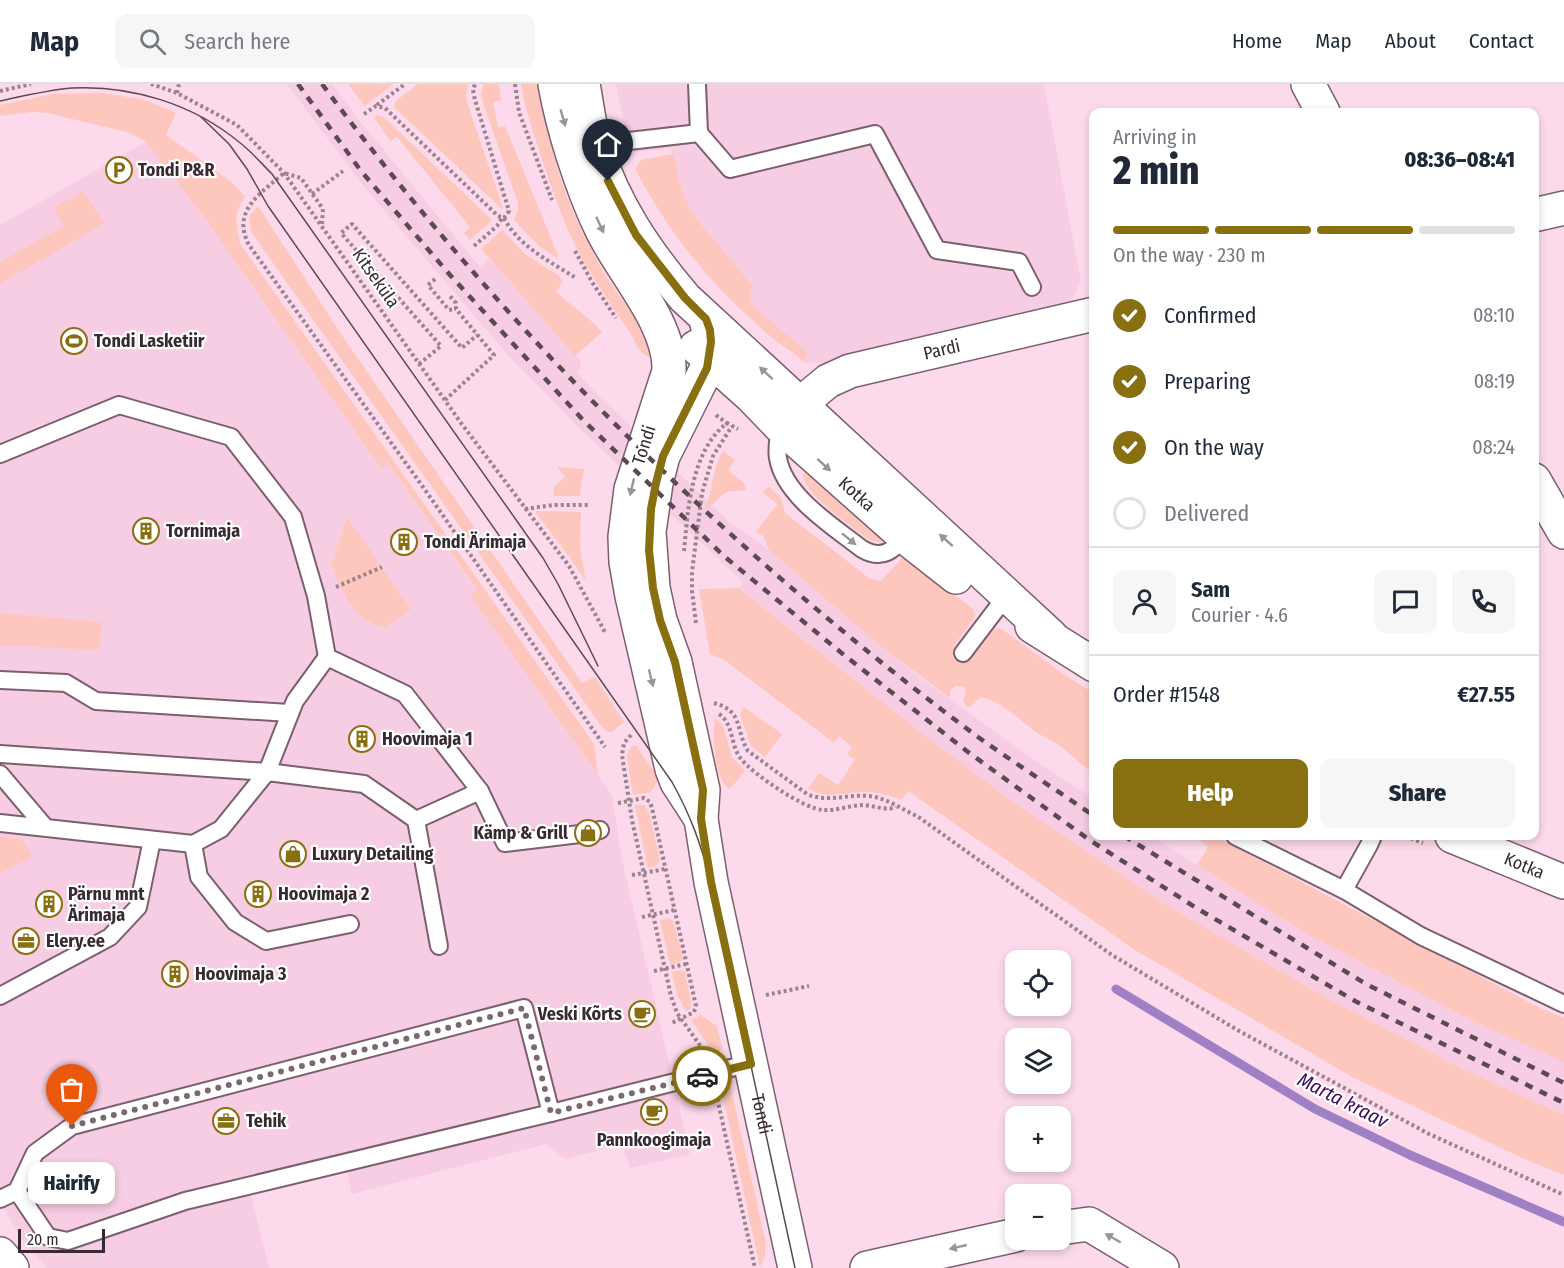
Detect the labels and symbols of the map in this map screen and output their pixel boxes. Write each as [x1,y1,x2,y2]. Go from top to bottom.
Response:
one-way arrow [559,109,568,127]
pin [582,119,633,181]
parking icon: Tondi P&R [104,155,134,185]
place label: Tondi P&R [138,159,216,181]
one-way arrow [595,217,605,235]
street label: Kitseküla [348,244,405,312]
sports icon: Tondi Lasketiir [59,326,89,356]
place label: Tondi Lasketiir [94,330,205,352]
street label: Pardi [921,335,962,365]
one-way arrow [758,366,773,380]
street label: Tondi [627,422,661,468]
one-way arrow [816,458,831,471]
street label: Kotka [834,472,880,516]
one-way arrow [627,477,636,496]
building icon: Tornimaja [131,516,161,546]
place label: Tornimaja [166,520,240,542]
building icon: Tondi Ärimaja [389,527,419,557]
place label: Tondi Ärimaja [424,531,526,553]
one-way arrow [841,532,857,545]
one-way arrow [939,534,954,547]
one-way arrow [647,669,657,688]
building icon: Hoovimaja 1 [347,724,377,754]
place label: Hoovimaja 1 [382,728,473,750]
shop icon: Kämp & Grill [573,818,603,848]
place label: Kämp & Grill [474,822,568,844]
shop icon: Luxury Detailing [278,839,308,869]
place label: Luxury Detailing [312,843,434,865]
street label: Kotka [1501,848,1548,884]
building icon: Hoovimaja 2 [243,879,273,909]
place label: Pärnu mnt Ärimaja [67,883,145,926]
place label: Hoovimaja 2 [278,883,369,905]
building icon: Pärnu mnt Ärimaja [34,889,64,919]
office icon: Elery.ee [11,926,41,956]
place label: Elery.ee [46,930,105,952]
building icon: Hoovimaja 3 [160,959,190,989]
place label: Hoovimaja 3 [195,963,287,985]
cafe icon: Veski Kõrts [627,999,657,1029]
place label: Veski Kõrts [537,1003,622,1025]
courier [672,1046,732,1106]
pin [46,1064,97,1126]
water label: Marta kraav [1294,1067,1393,1134]
street label: Tondi [746,1092,777,1136]
cafe icon: Pannkoogimaja [639,1097,669,1127]
office icon: Tehik [211,1106,241,1136]
place label: Tehik [246,1110,287,1132]
place label: Pannkoogimaja [597,1129,711,1151]
callout: Hairify [28,1162,116,1204]
scale bar [18,1226,105,1254]
one-way arrow [1104,1233,1121,1243]
one-way arrow [949,1242,967,1252]

